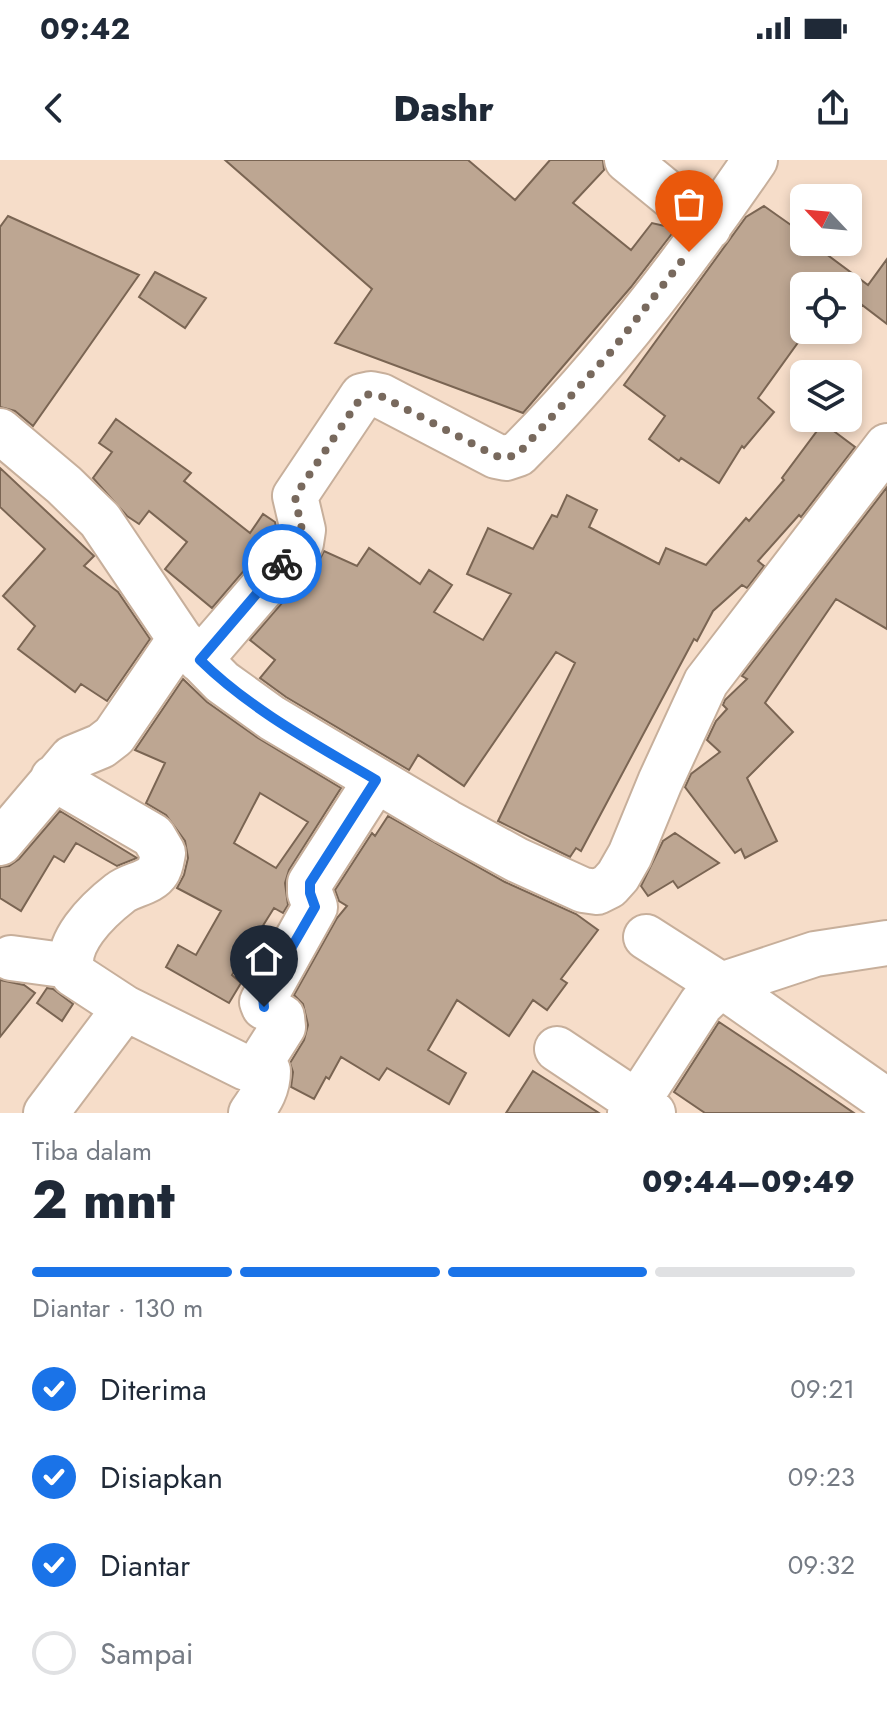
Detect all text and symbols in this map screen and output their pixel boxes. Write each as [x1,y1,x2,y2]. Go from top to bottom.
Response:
text: 09:42 [40,7,130,50]
text: Dashr [393,82,494,134]
icon: back [32,86,76,130]
icon: share [811,86,855,130]
pin [655,170,723,252]
icon: bag [667,182,711,226]
north arrow [790,184,862,256]
map controls [790,184,862,432]
button: locate [790,272,862,344]
button: layers [790,360,862,432]
courier [242,524,322,604]
icon: bike [260,542,304,586]
pin [230,925,298,1007]
icon: home [242,937,286,981]
text: Tiba dalam [32,1132,152,1170]
text: 09:44–09:49 [642,1160,855,1203]
text: 2 mnt [32,1162,175,1238]
text: Diantar · 130 m [32,1289,203,1327]
icon: check [32,1367,76,1411]
text: Diterima [100,1368,207,1411]
text: 09:21 [790,1370,855,1408]
icon: check [32,1455,76,1499]
text: Disiapkan [100,1456,223,1499]
text: 09:23 [788,1458,855,1496]
icon: check [32,1543,76,1587]
text: Diantar [100,1544,190,1587]
text: 09:32 [788,1546,855,1584]
text: Sampai [100,1632,194,1675]

